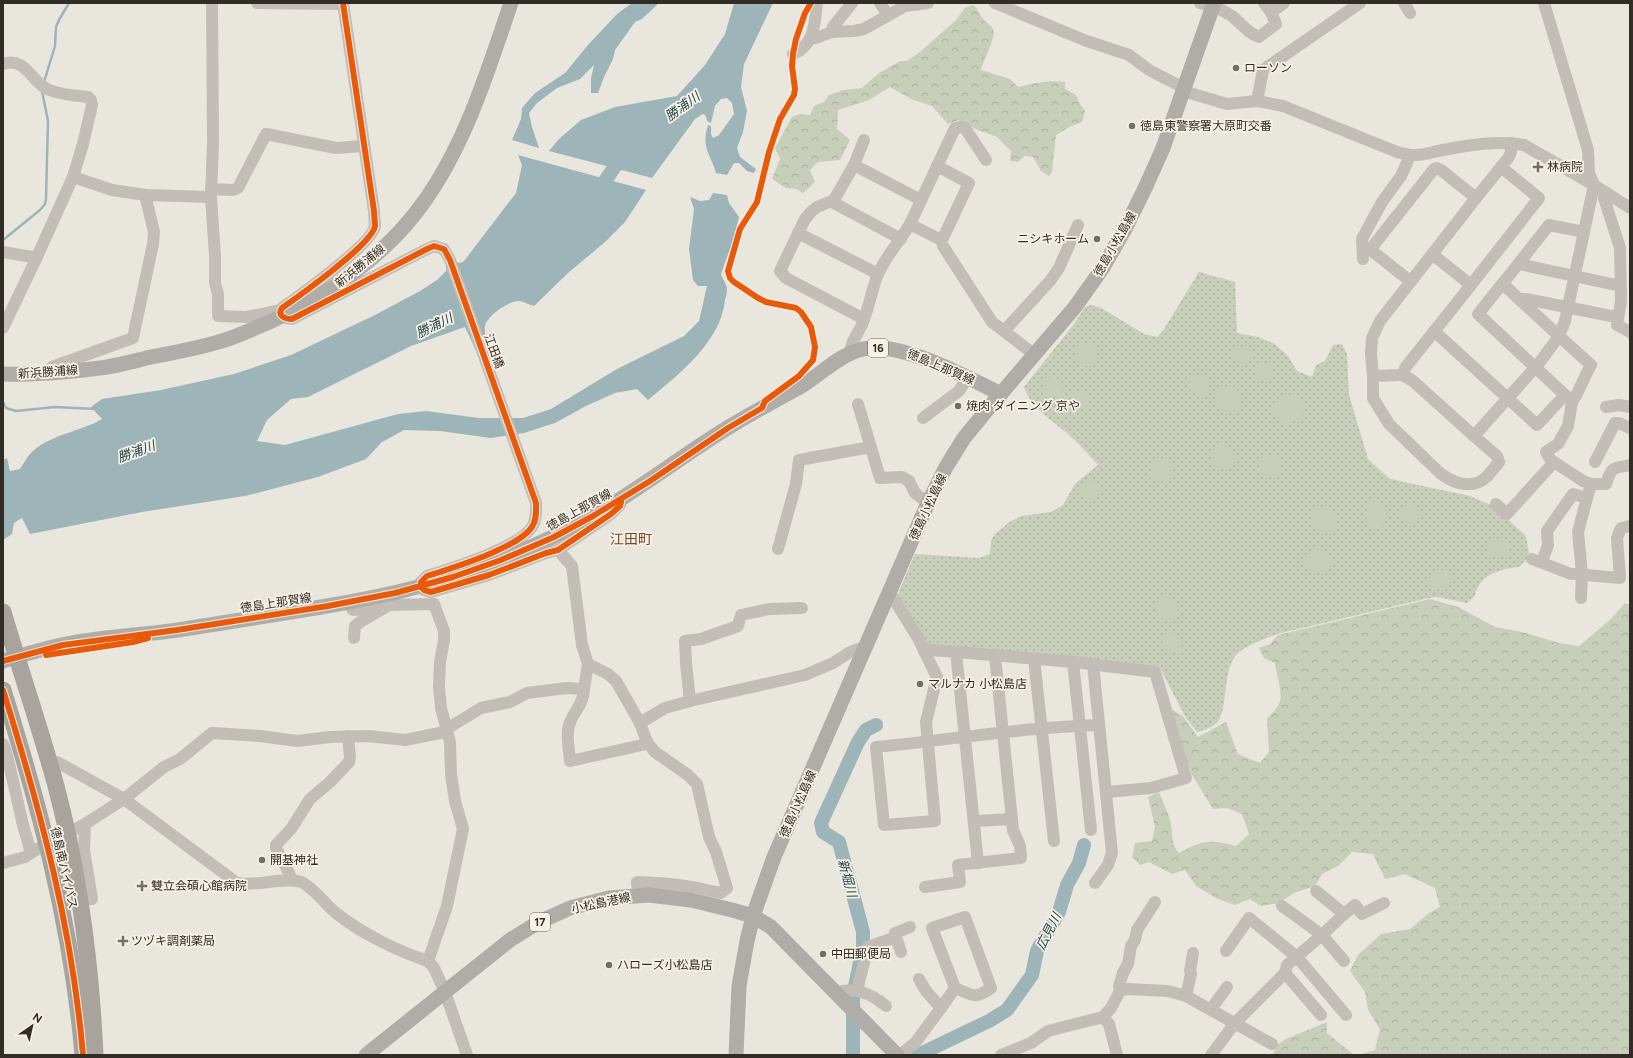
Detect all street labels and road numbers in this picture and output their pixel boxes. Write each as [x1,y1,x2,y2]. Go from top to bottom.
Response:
street label: 徳島小松島線 [1091,209,1139,279]
street label: 新浜勝浦線 [332,242,388,290]
street label: 江田橋 [481,332,507,370]
road number: 16 [868,339,888,357]
street label: 徳島上那賀線 [905,346,977,388]
street label: 新浜勝浦線 [18,363,78,381]
street label: 徳島小松島線 [906,471,950,543]
street label: 徳島上那賀線 [544,486,614,534]
street label: 徳島上那賀線 [239,590,313,616]
street label: 徳島小松島線 [777,768,819,840]
street label: 徳島南バイパス [48,826,80,910]
street label: 小松島港線 [570,890,632,916]
road number: 17 [530,913,550,931]

